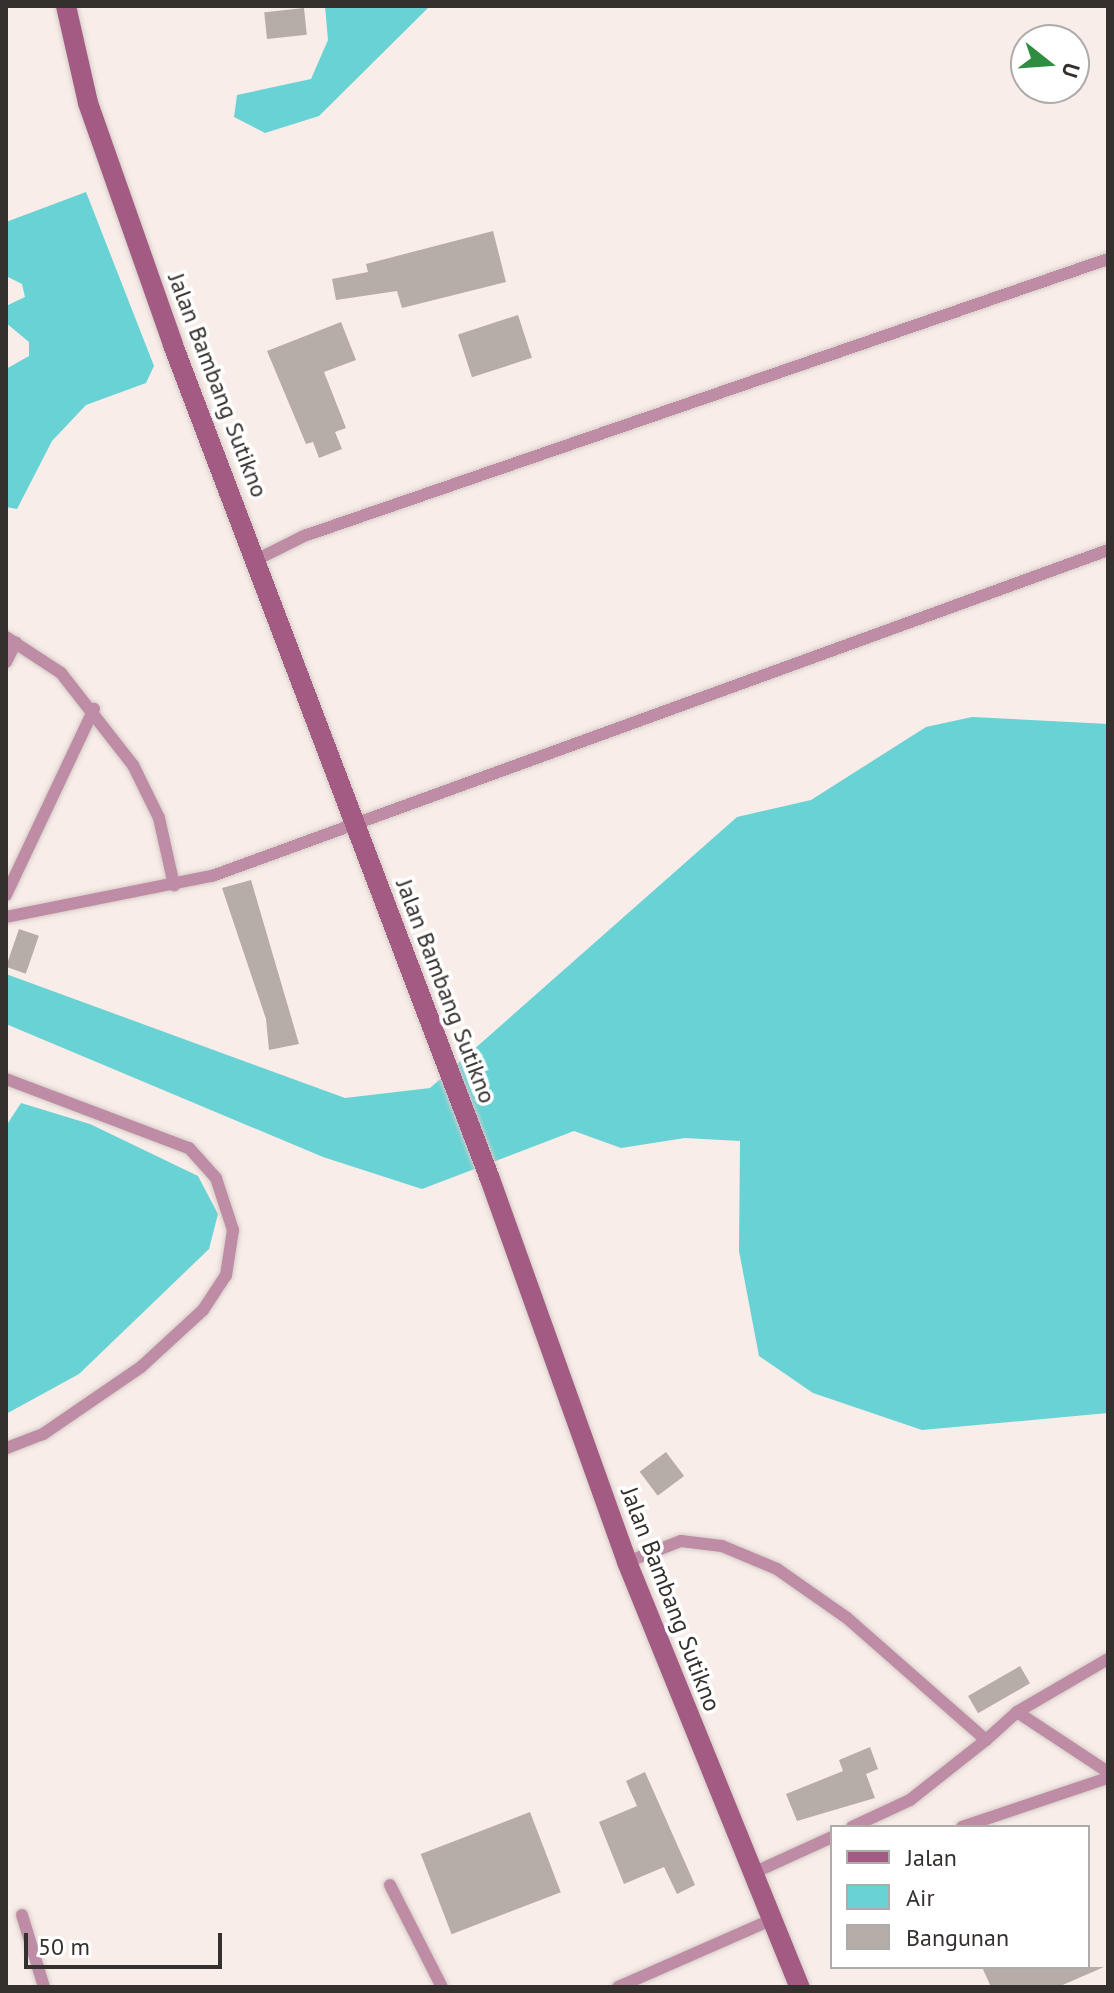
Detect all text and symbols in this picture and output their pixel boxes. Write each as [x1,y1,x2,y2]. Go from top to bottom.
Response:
north arrow [1010,24,1090,104]
text: U [1056,60,1086,81]
street label: Jalan Bambang Sutikno [162,269,274,501]
street label: Jalan Bambang Sutikno [390,875,502,1107]
street label: Jalan Bambang Sutikno [615,1483,727,1715]
legend [830,1825,1090,1969]
text: Jalan [906,1842,957,1873]
text: Air [906,1882,935,1913]
scale bar [28,1917,226,1967]
text: Bangunan [906,1922,1009,1953]
text: 50 m [38,1931,90,1962]

